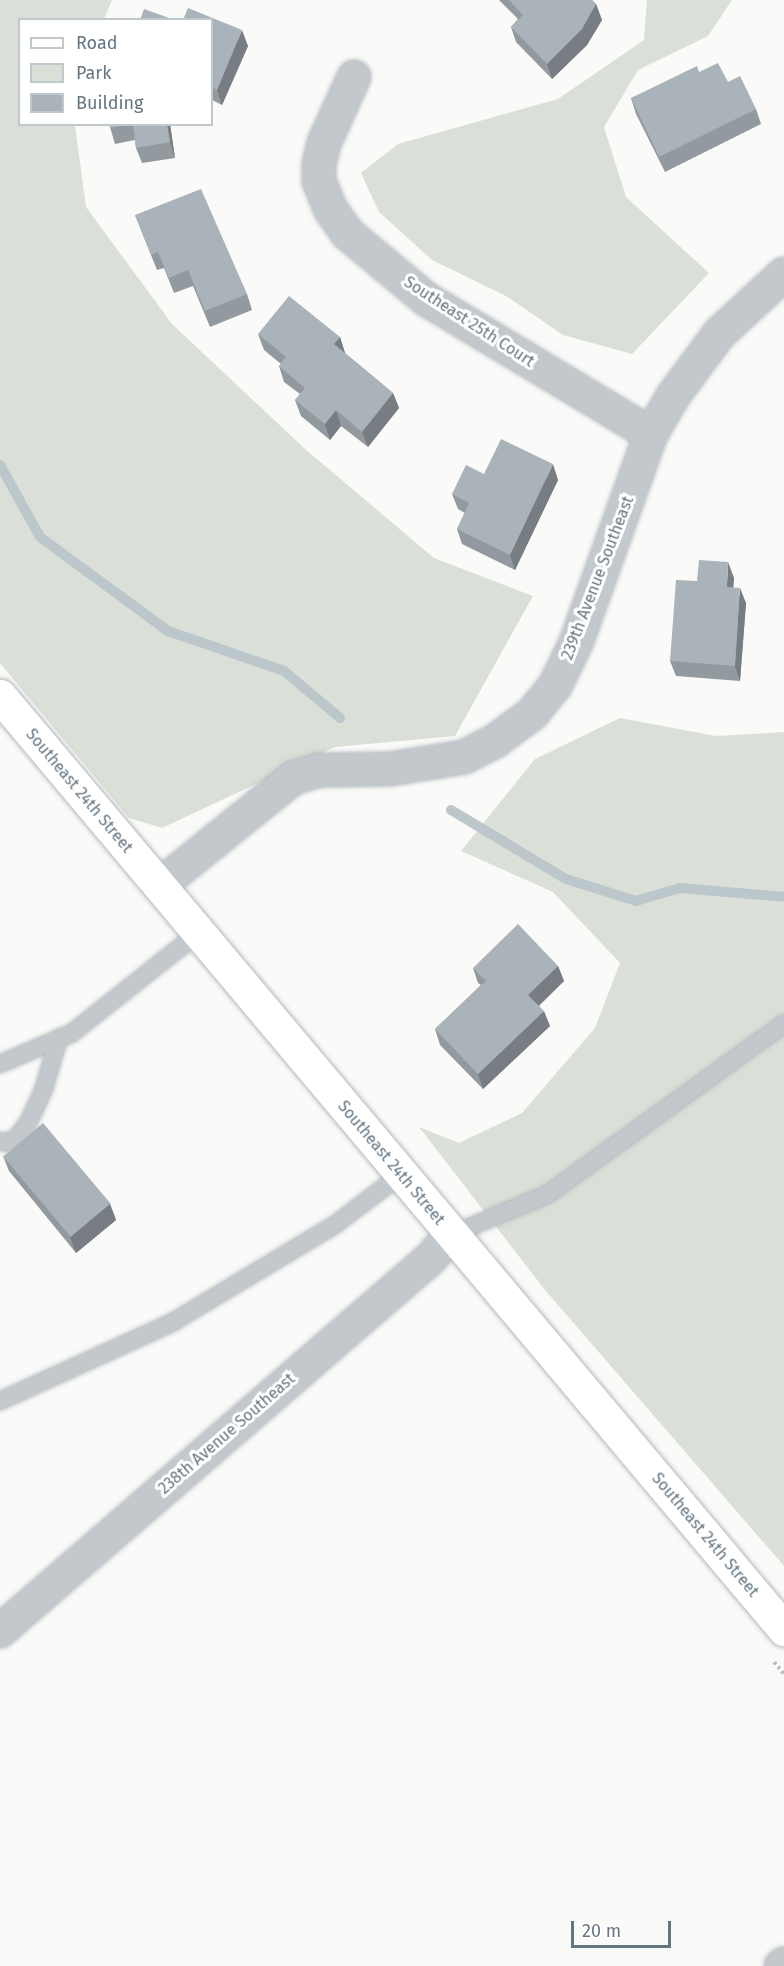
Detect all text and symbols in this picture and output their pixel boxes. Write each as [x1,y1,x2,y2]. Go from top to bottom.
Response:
legend [18,18,213,126]
text: Road [76,32,118,54]
text: Park [76,62,111,84]
text: Building [76,92,143,114]
street label: Southeast 25th Court [400,273,538,371]
street label: 239th Avenue Southeast [558,494,638,662]
street label: Southeast 24th Street [22,725,136,857]
street label: Southeast 24th Street [334,1097,448,1229]
street label: 238th Avenue Southeast [155,1370,299,1498]
street label: Southeast 24th Street [648,1469,762,1601]
scale bar [574,1909,674,1947]
text: 20 m [582,1920,621,1942]

